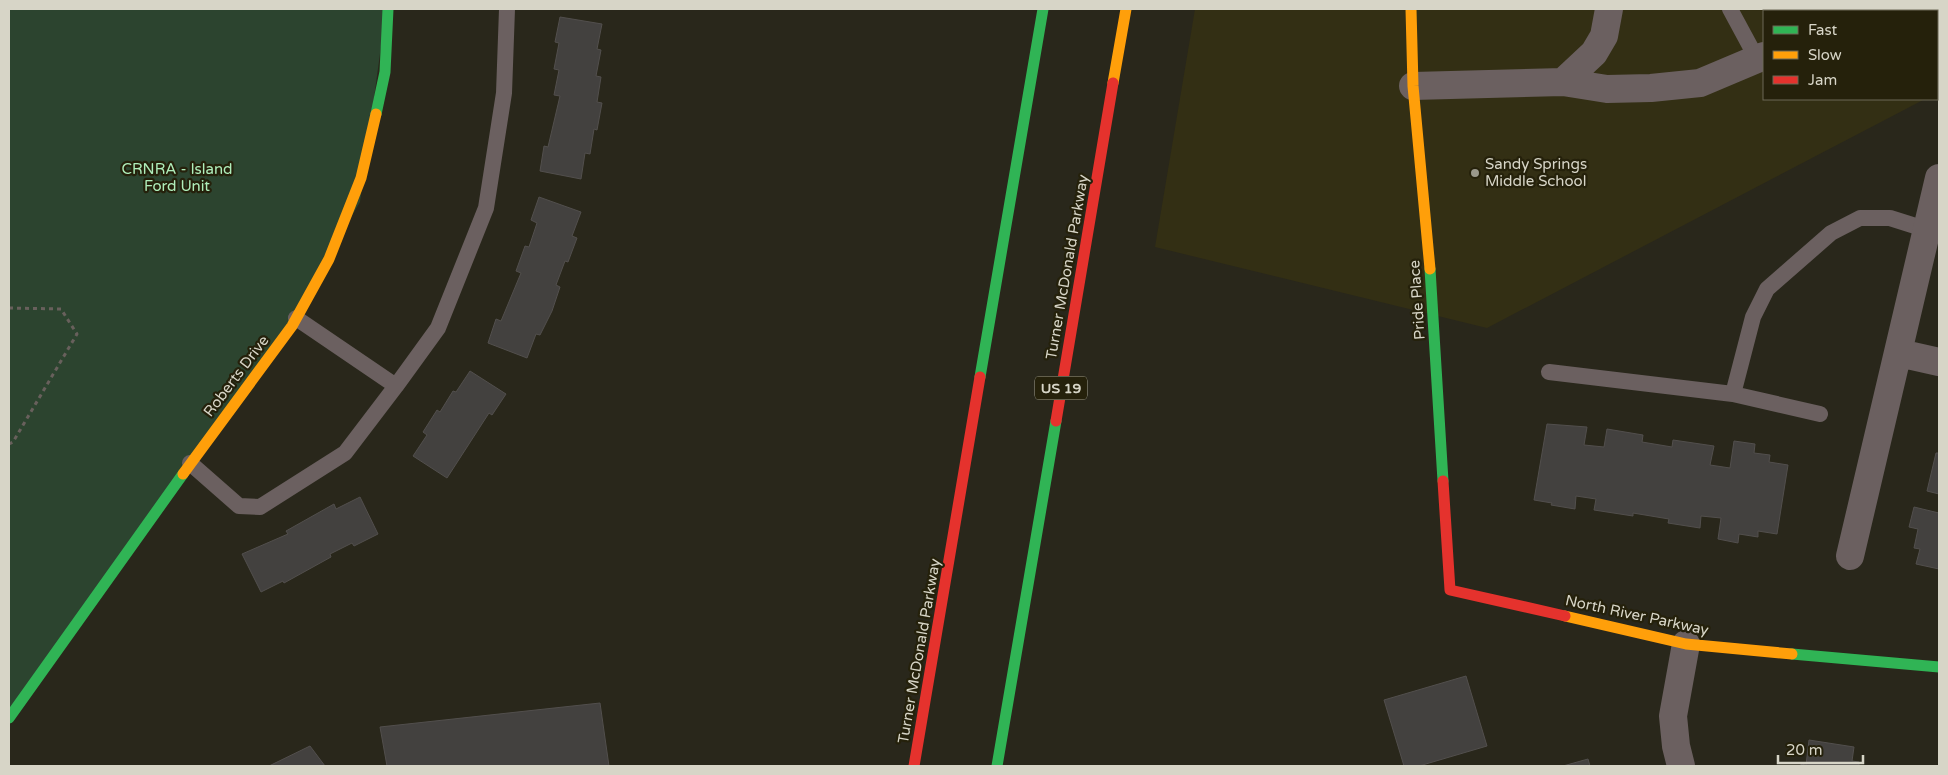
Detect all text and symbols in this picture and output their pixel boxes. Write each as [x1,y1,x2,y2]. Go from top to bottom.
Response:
legend [1763,10,1938,100]
text: Fast [1808,21,1838,39]
text: Slow [1808,46,1842,64]
text: Jam [1808,71,1837,89]
place label: Sandy Springs Middle School [1485,155,1587,190]
park label: CRNRA - Island Ford Unit [121,160,233,195]
marker: Sandy Springs Middle School [1469,167,1481,179]
street label: Turner McDonald Parkway [1042,173,1092,361]
street label: Pride Place [1405,260,1429,340]
street label: Roberts Drive [200,332,272,420]
road number: US 19 [1035,376,1087,399]
street label: Turner McDonald Parkway [894,557,944,745]
street label: North River Parkway [1564,591,1710,639]
scale bar [1778,732,1863,764]
text: 20 m [1786,741,1823,759]

